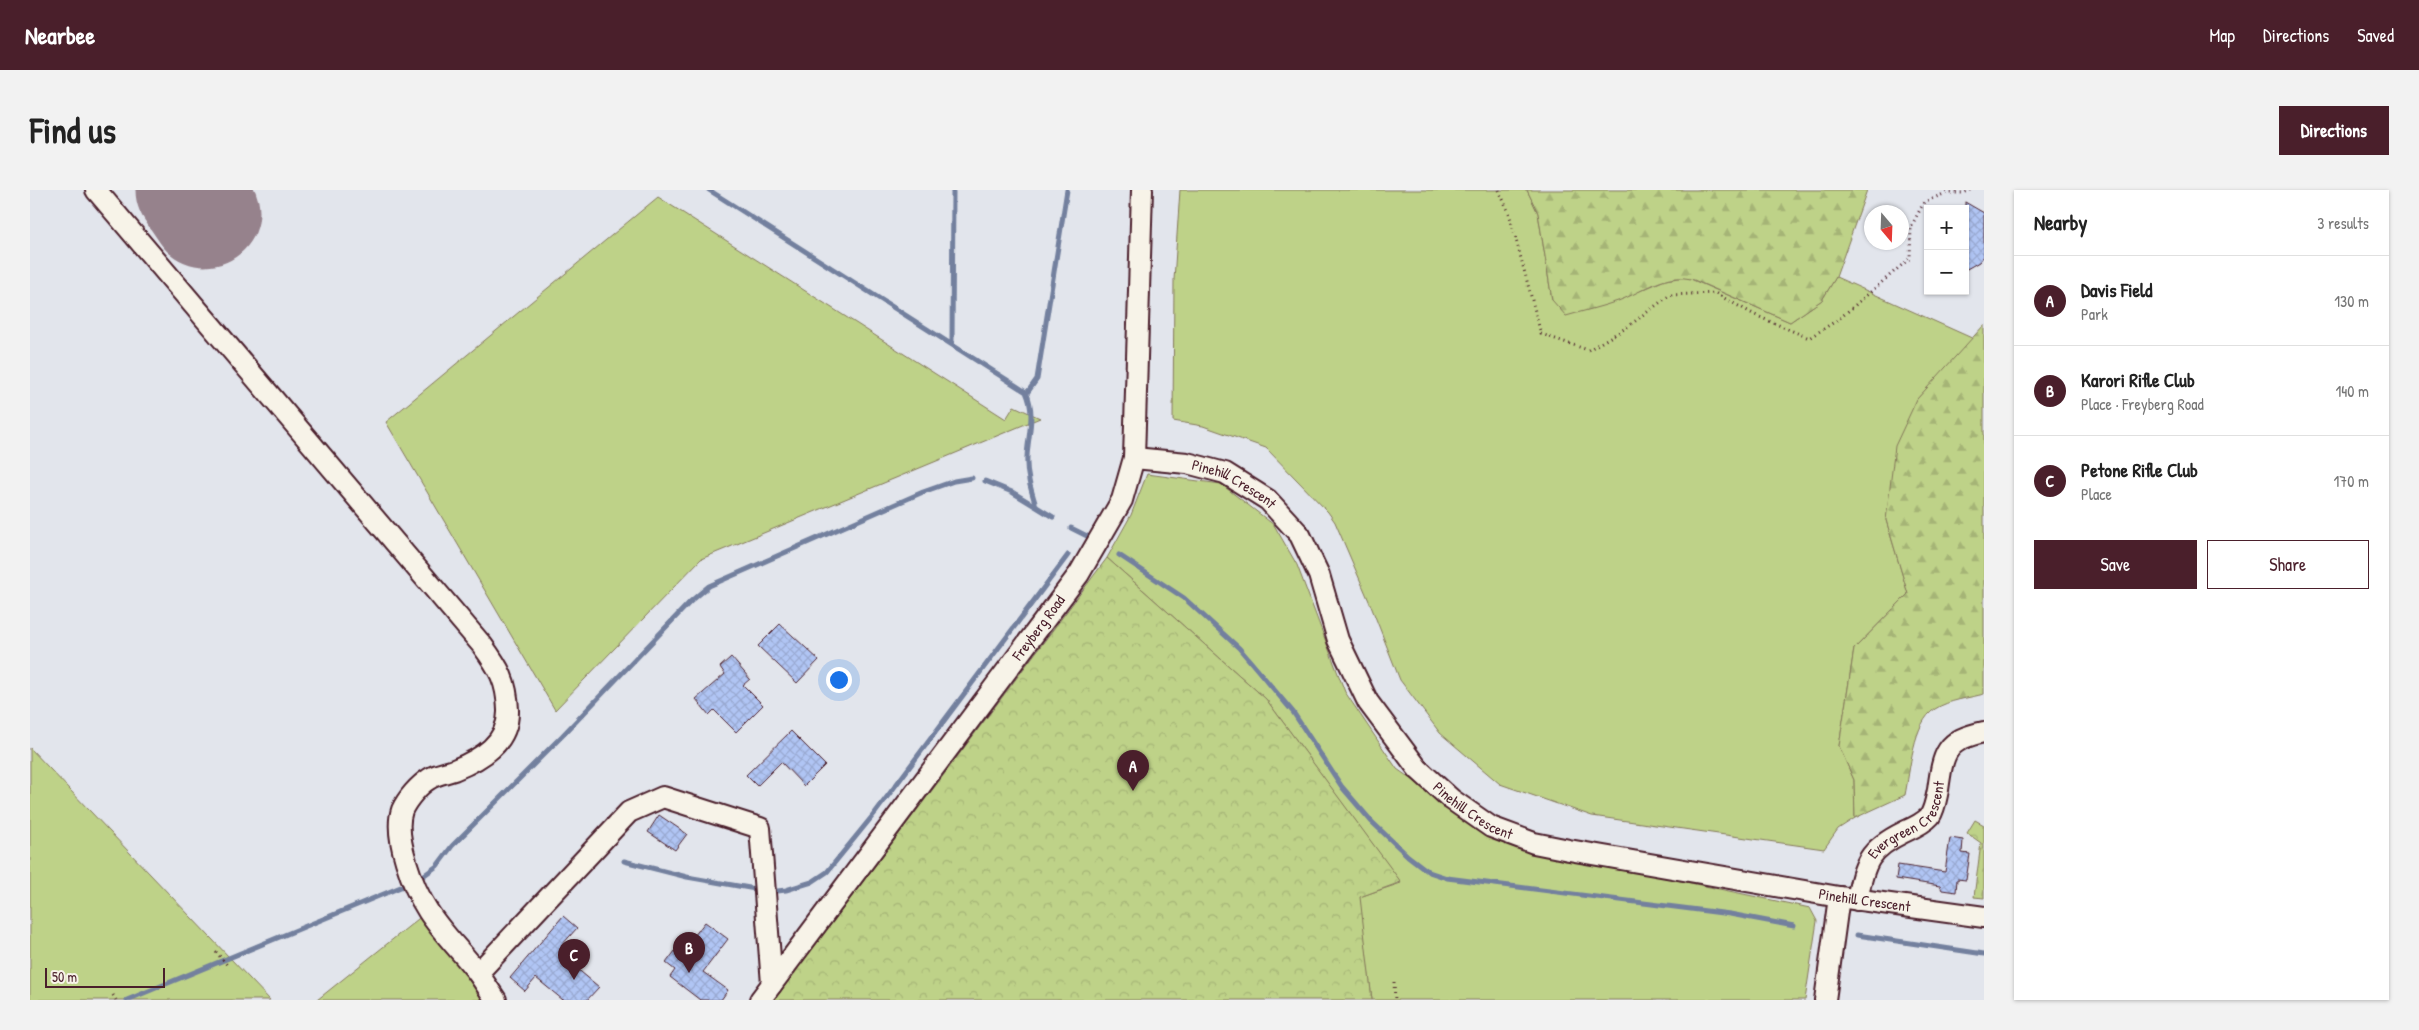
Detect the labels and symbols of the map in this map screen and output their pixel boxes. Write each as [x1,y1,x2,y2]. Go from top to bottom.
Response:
north arrow [1864,205,1909,250]
street label: Pinehill Crescent [1190,454,1282,513]
street label: Freyberg Road [1006,590,1070,665]
your location [826,667,852,693]
pin: A [1117,750,1149,791]
street label: Pinehill Crescent [1429,777,1517,845]
street label: Evergreen Crescent [1862,779,1949,863]
street label: Pinehill Crescent [1817,883,1913,917]
pin: B [673,932,705,973]
pin: C [558,939,590,980]
scale bar [45,965,165,988]

